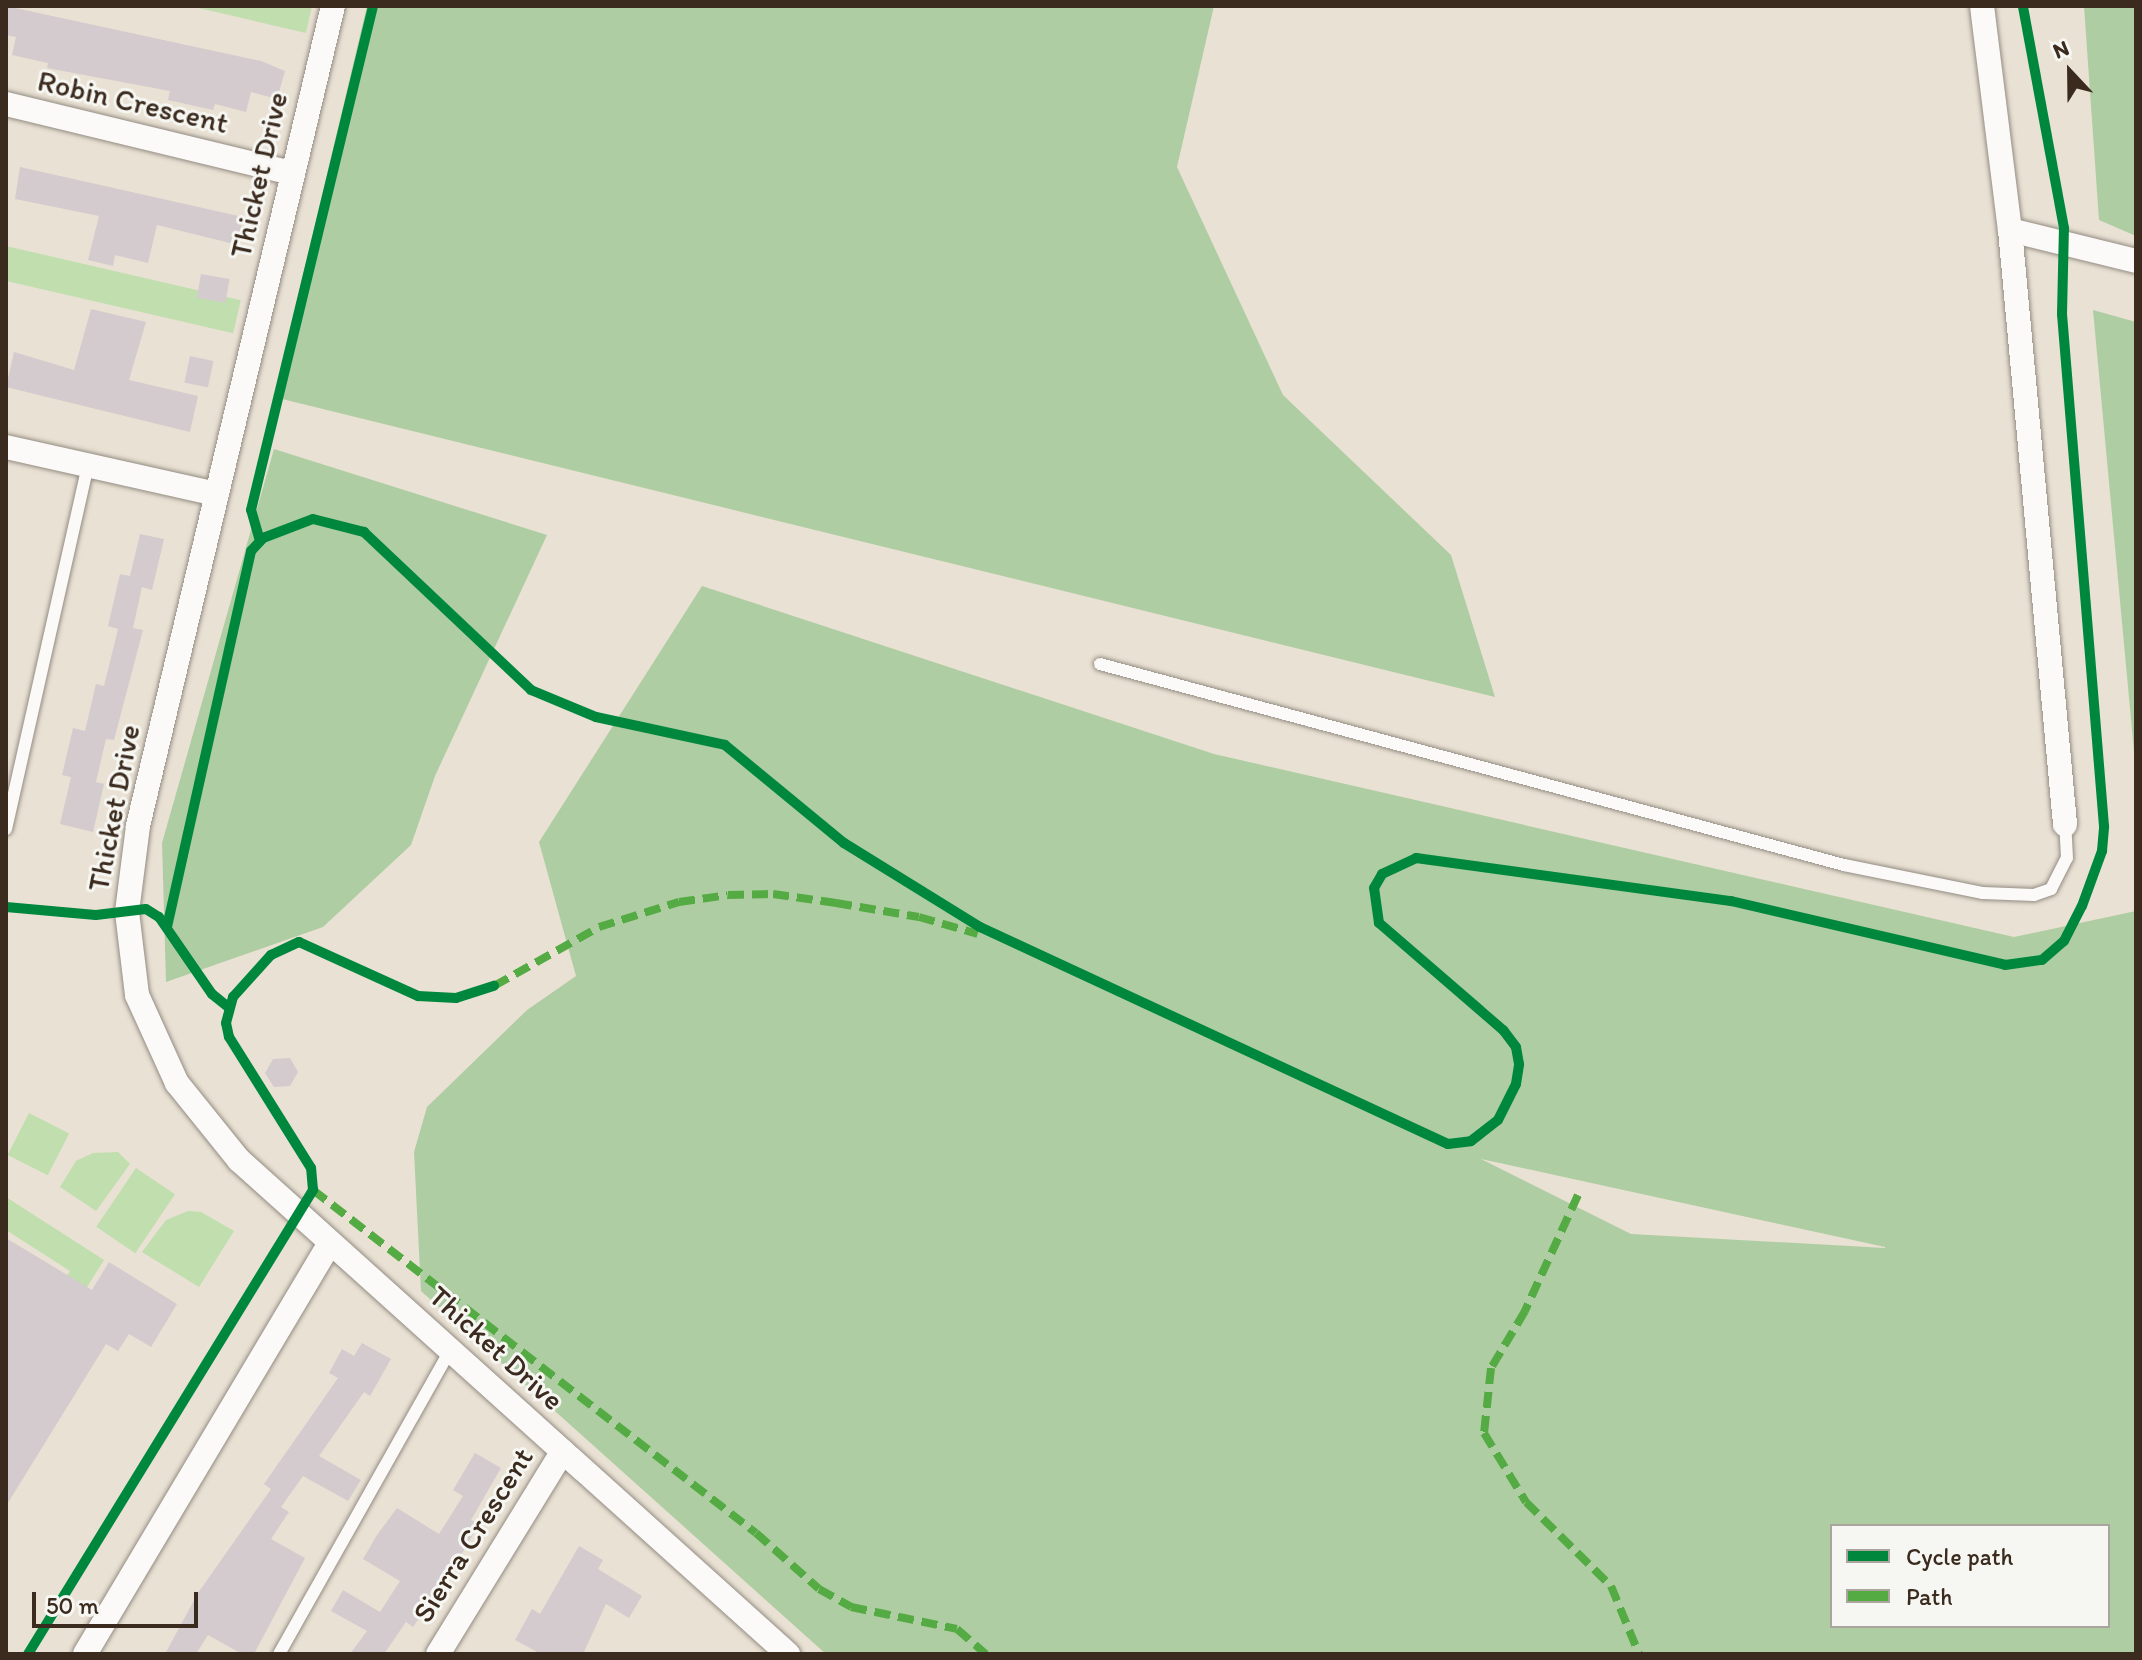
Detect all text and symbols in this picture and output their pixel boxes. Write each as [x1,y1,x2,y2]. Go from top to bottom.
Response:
north arrow [2030,32,2110,112]
text: N [2049,34,2073,65]
street label: Robin Crescent [34,63,232,141]
street label: Thicket Drive [222,88,296,262]
street label: Thicket Drive [80,721,148,895]
street label: Thicket Drive [421,1278,571,1418]
street label: Sierra Crescent [405,1441,541,1629]
legend [1830,1524,2110,1628]
text: Cycle path [1906,1542,2013,1571]
scale bar [36,1576,202,1626]
text: Path [1906,1582,1953,1611]
text: 50 m [46,1591,99,1620]

